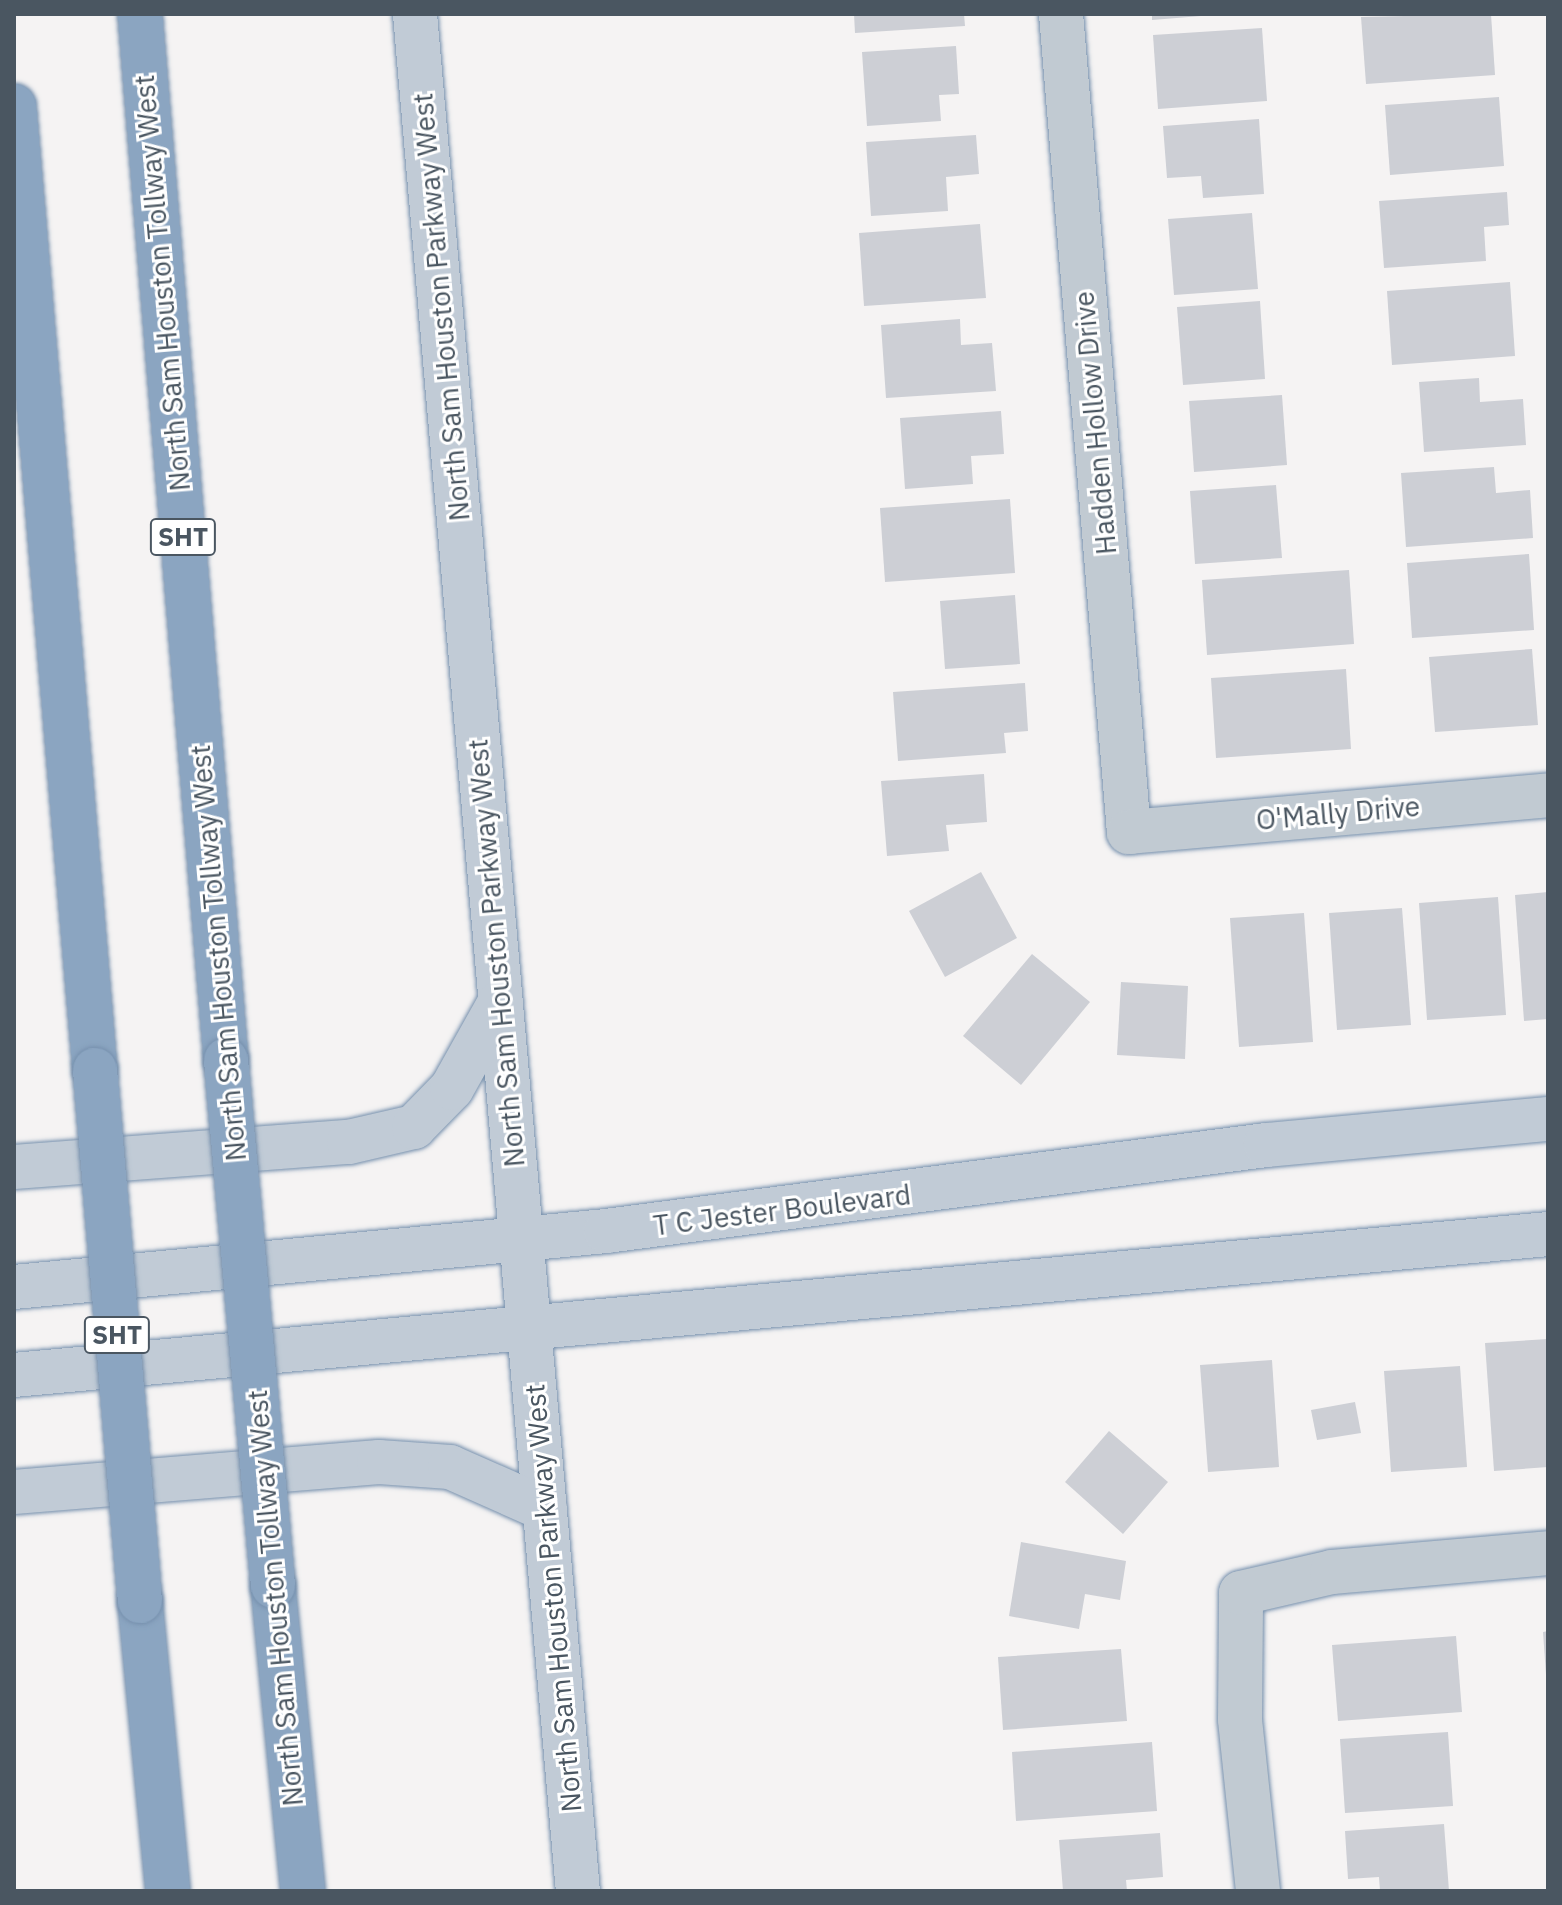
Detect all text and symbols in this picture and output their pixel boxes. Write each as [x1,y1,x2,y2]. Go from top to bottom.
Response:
street label: North Sam Houston Tollway West [127,73,197,493]
street label: North Sam Houston Parkway West [406,92,476,522]
street label: Hadden Hollow Drive [1067,290,1123,556]
road number: SHT [149,515,217,559]
street label: North Sam Houston Parkway West [461,738,531,1168]
street label: North Sam Houston Tollway West [183,743,253,1163]
street label: O'Mally Drive [1255,789,1421,837]
street label: T C Jester Boulevard [651,1178,913,1242]
road number: SHT [83,1313,151,1357]
street label: North Sam Houston Parkway West [518,1383,588,1813]
street label: North Sam Houston Tollway West [240,1388,310,1808]

